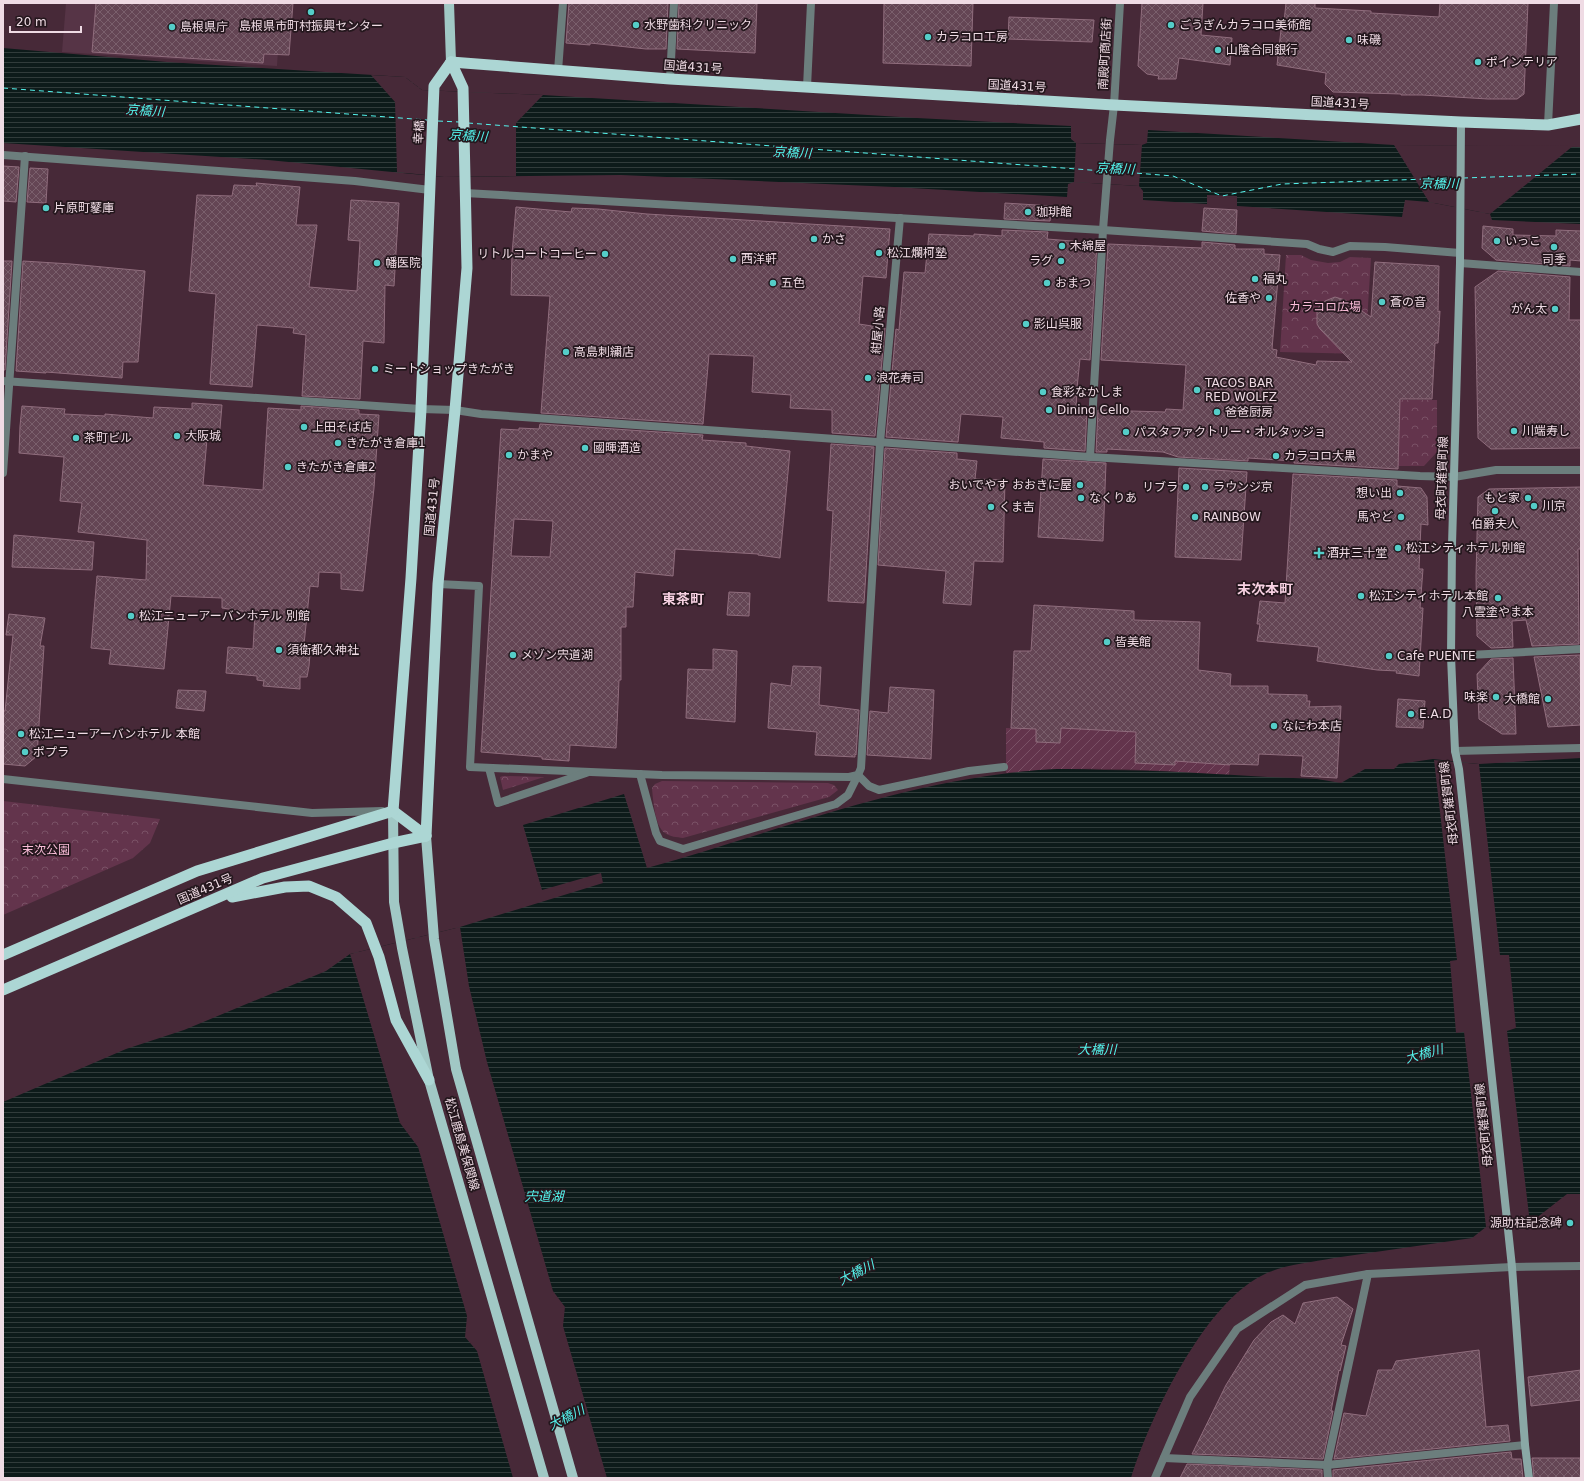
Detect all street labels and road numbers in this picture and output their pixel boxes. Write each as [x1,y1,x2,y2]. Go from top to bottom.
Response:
street label: 南殿町商店街 [1096,18,1114,90]
street label: 国道431号 [663,58,723,76]
street label: 国道431号 [987,77,1047,95]
street label: 国道431号 [1310,94,1370,112]
street label: 幸橋 [411,120,427,144]
street label: 紺屋小路 [869,305,887,355]
street label: 母衣町雑賀町線 [1434,436,1450,520]
street label: 国道431号 [422,477,442,537]
street label: 母衣町雑賀町線 [1437,760,1461,846]
street label: 国道431号 [175,871,235,907]
street label: 母衣町雑賀町線 [1473,1082,1495,1168]
street label: 松江鹿島美保関線 [442,1096,482,1192]

